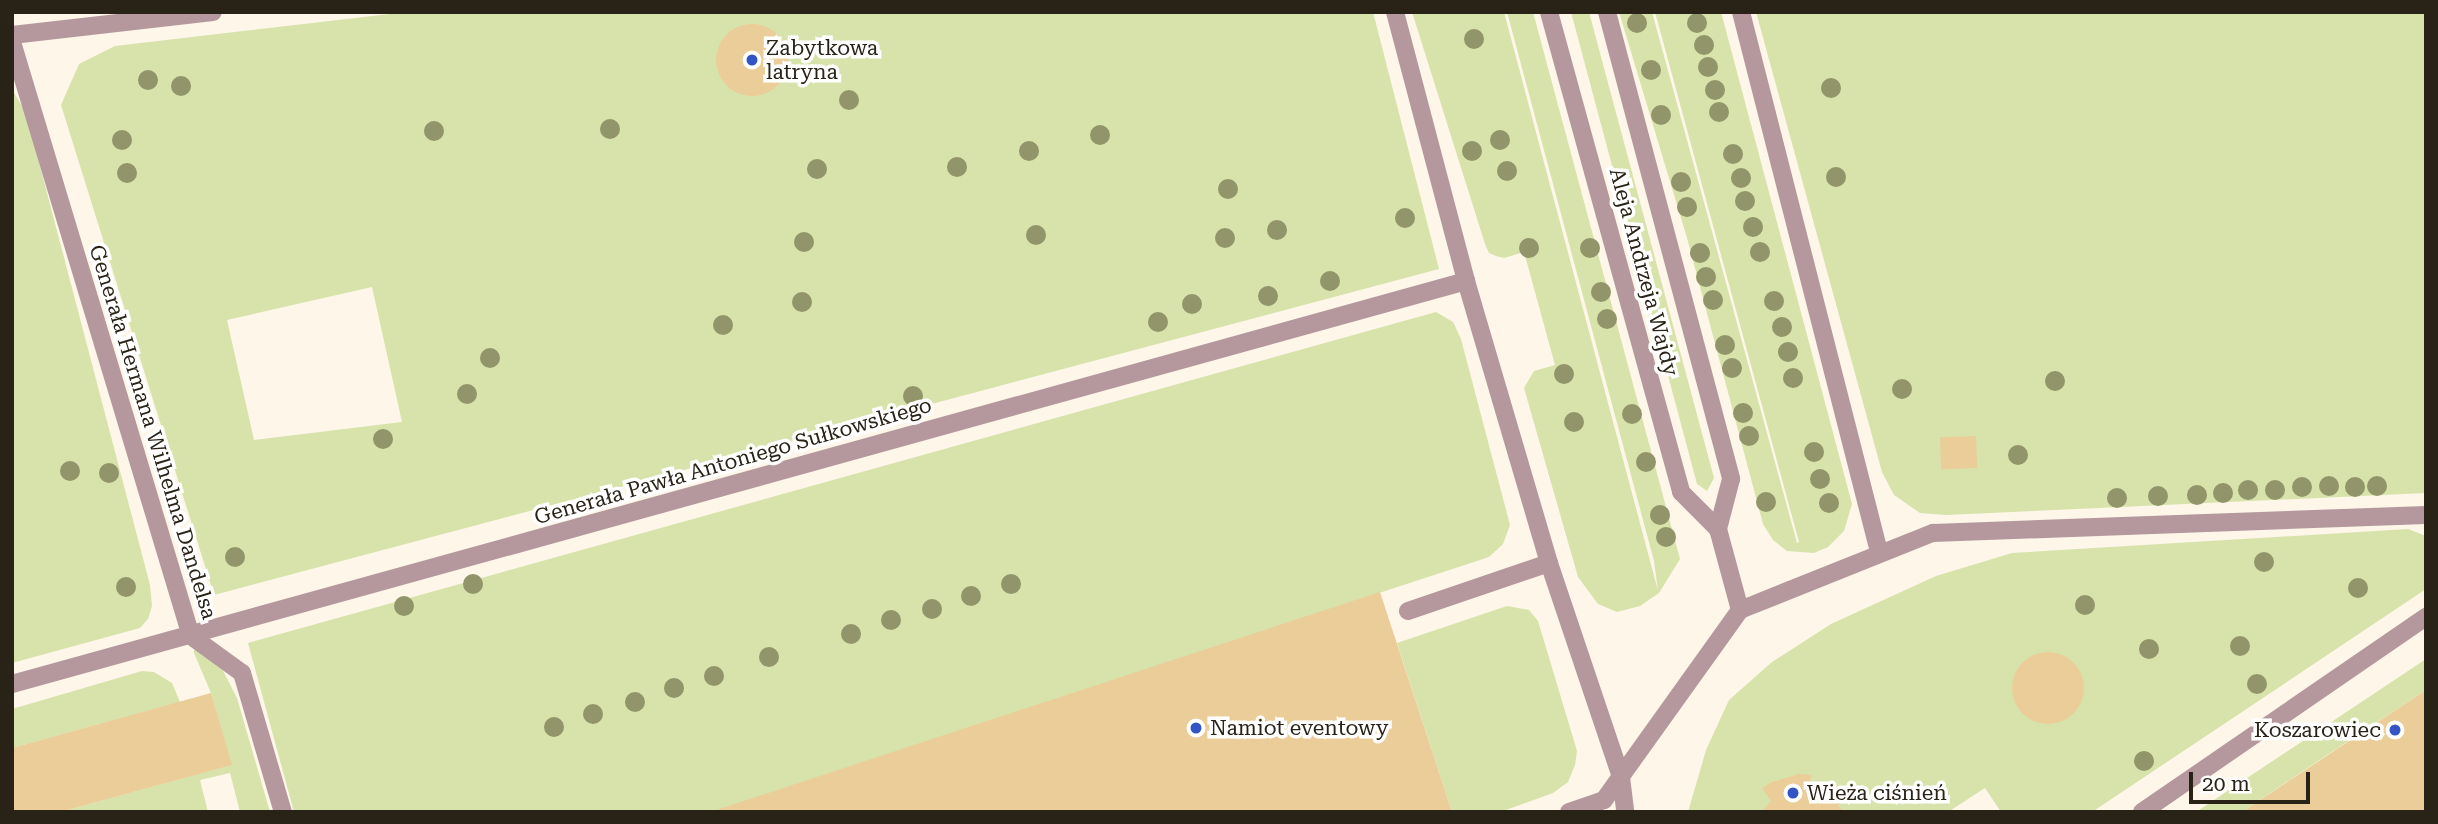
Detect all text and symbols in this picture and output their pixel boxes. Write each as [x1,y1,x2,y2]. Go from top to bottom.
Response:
place label: Zabytkowa latryna [766,35,878,85]
marker: Zabytkowa latryna [744,52,760,68]
street label: Aleja Andrzeja Wajdy [1604,165,1684,379]
street label: Generała Hermana Wilhelma Dandelsa [84,242,222,622]
street label: Generała Pawła Antoniego Sułkowskiego [531,392,935,530]
place label: Namiot eventowy [1210,715,1388,741]
place label: Koszarowiec [2254,717,2381,743]
marker: Namiot eventowy [1188,720,1204,736]
marker: Koszarowiec [2387,722,2403,738]
scale bar [2193,758,2314,802]
text: 20 m [2202,772,2250,796]
place label: Wieża ciśnień [1807,780,1947,806]
marker: Wieża ciśnień [1785,785,1801,801]

